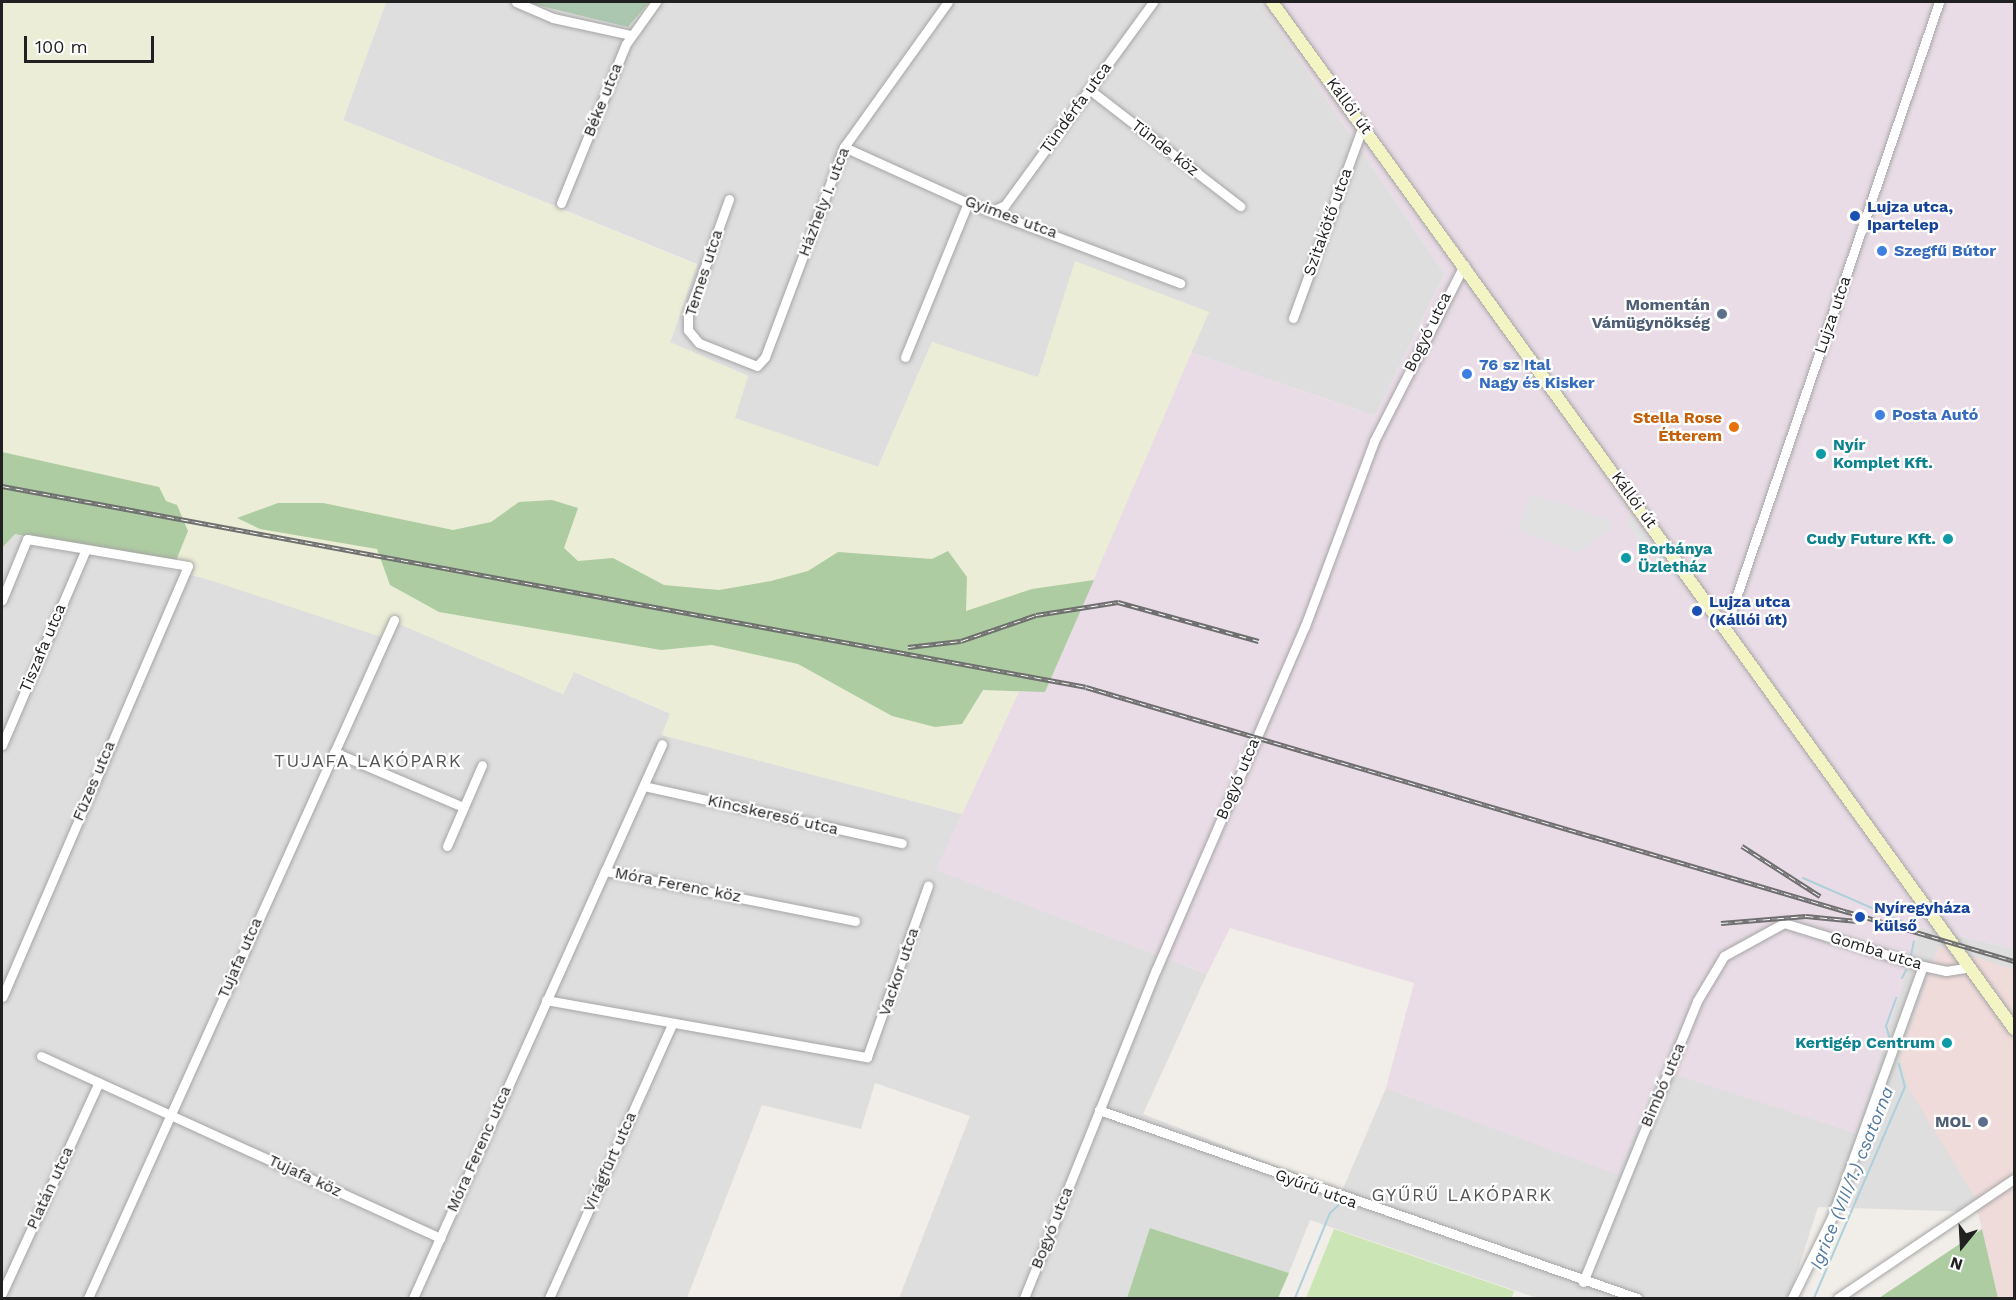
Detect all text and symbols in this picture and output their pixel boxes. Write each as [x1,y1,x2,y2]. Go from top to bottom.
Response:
scale bar [27,24,158,62]
text: 100 m [35,36,88,57]
street label: Tündérfa utca [1036,58,1116,158]
street label: Béke utca [580,60,626,140]
street label: Kállói út [1322,74,1376,138]
street label: Tünde köz [1128,116,1202,180]
street label: Házhely I. utca [794,145,854,259]
street label: Szitakötő utca [1300,165,1356,279]
street label: Gyimes utca [962,191,1060,243]
place label: Lujza utca, Ipartelep [1867,197,1953,235]
marker: Lujza utca, Ipartelep [1848,209,1862,223]
street label: Temes utca [681,227,727,319]
place label: Szegfű Bútor [1894,241,1996,261]
marker: Szegfű Bútor [1875,244,1889,258]
street label: Lujza utca [1811,274,1855,356]
street label: Bogyó utca [1400,289,1456,375]
place label: Momentán Vámügynökség [1592,295,1710,333]
marker: Momentán Vámügynökség [1715,307,1729,321]
place label: 76 sz Ital Nagy és Kisker [1479,355,1595,393]
marker: 76 sz Ital Nagy és Kisker [1460,367,1474,381]
place label: Posta Autó [1892,405,1979,425]
place label: Stella Rose Étterem [1633,408,1722,446]
marker: Posta Autó [1873,408,1887,422]
marker: Stella Rose Étterem [1727,420,1741,434]
place label: Nyír Komplet Kft. [1833,435,1933,473]
marker: Nyír Komplet Kft. [1814,447,1828,461]
street label: Kállói út [1607,468,1661,532]
place label: Cudy Future Kft. [1806,529,1936,549]
marker: Cudy Future Kft. [1941,532,1955,546]
place label: Borbánya Üzletház [1638,539,1712,577]
marker: Borbánya Üzletház [1619,551,1633,565]
place label: Lujza utca (Kállói út) [1709,592,1790,630]
street label: Tiszafa utca [16,601,70,695]
marker: Lujza utca (Kállói út) [1690,604,1704,618]
street label: Bogyó utca [1212,735,1264,823]
street label: Füzes utca [69,738,119,824]
district label: TUJAFA LAKÓPARK [274,750,462,772]
street label: Kincskereső utca [706,791,840,839]
street label: Móra Ferenc köz [613,863,743,907]
place label: Nyíregyháza külső [1874,898,1970,936]
marker: Nyíregyháza külső [1851,908,1869,926]
street label: Tujafa utca [214,915,266,1001]
street label: Vackor utca [875,925,923,1019]
street label: Gomba utca [1827,928,1925,974]
place label: Kertigép Centrum [1795,1033,1935,1053]
marker: Kertigép Centrum [1940,1036,1954,1050]
street label: Bimbó utca [1637,1040,1689,1130]
street label: Móra Ferenc utca [442,1083,516,1215]
water label: Igrice (VIII/1.) csatorna [1805,1084,1899,1272]
street label: Virágfürt utca [579,1109,641,1215]
place label: MOL [1935,1112,1971,1132]
marker: MOL [1976,1115,1990,1129]
street label: Platán utca [22,1144,78,1232]
street label: Tujafa köz [265,1151,345,1201]
street label: Gyűrű utca [1272,1165,1360,1213]
street label: Bogyó utca [1027,1184,1077,1272]
district label: GYŰRŰ LAKÓPARK [1372,1184,1552,1206]
north arrow [1932,1216,1992,1276]
text: N [1948,1253,1965,1274]

